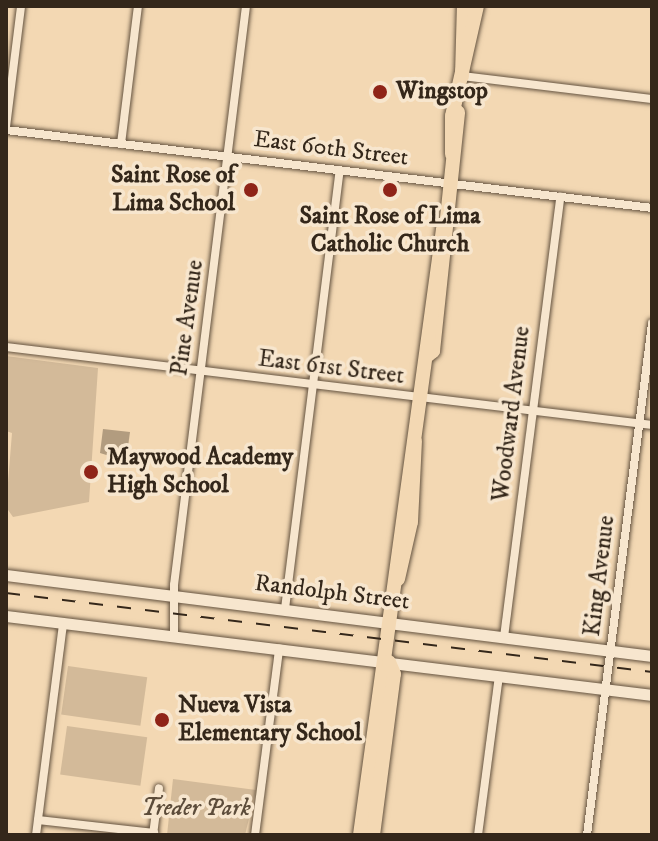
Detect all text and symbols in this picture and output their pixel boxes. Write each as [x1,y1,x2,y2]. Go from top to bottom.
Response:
place label: Wingstop [396,78,488,106]
marker: Wingstop [371,83,389,101]
street label: East 60th Street [252,125,410,173]
place label: Saint Rose of Lima School [111,162,235,218]
marker: Saint Rose of Lima School [242,181,260,199]
marker: Saint Rose of Lima Catholic Church [381,181,399,199]
place label: Saint Rose of Lima Catholic Church [300,203,480,259]
street label: Pine Avenue [166,258,210,378]
street label: Woodward Avenue [487,325,537,503]
street label: East 61st Street [256,345,406,391]
place label: Maywood Academy High School [107,444,293,500]
marker: Maywood Academy High School [82,463,100,481]
street label: King Avenue [578,514,622,638]
street label: Randolph Street [253,569,411,617]
place label: Nueva Vista Elementary School [178,692,362,748]
marker: Nueva Vista Elementary School [153,711,171,729]
park label: Treder Park [141,795,251,823]

